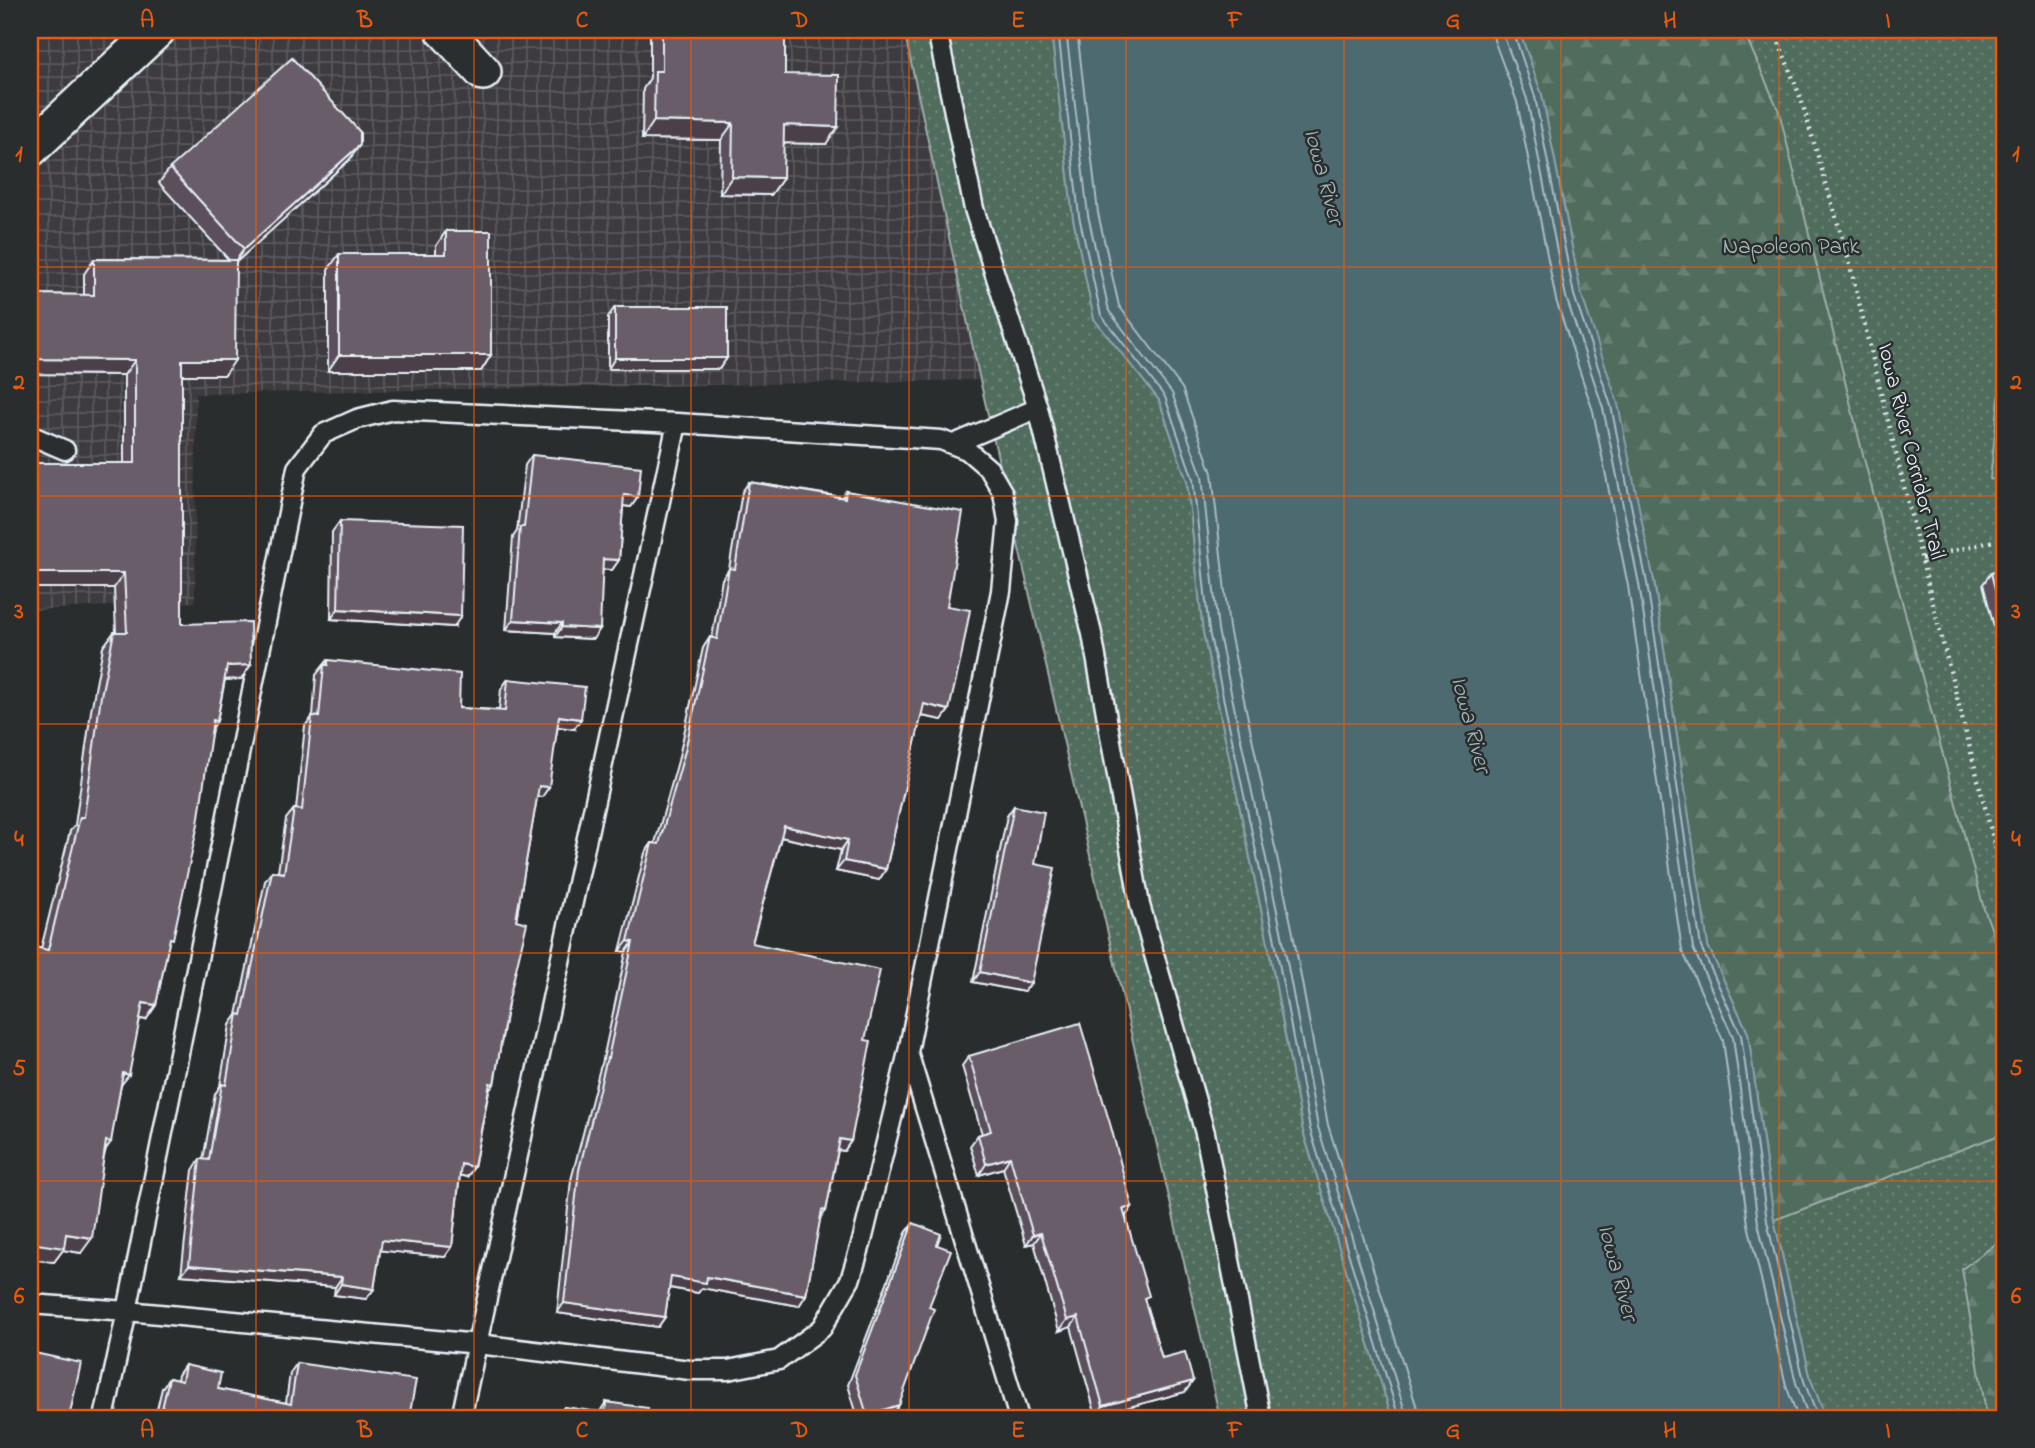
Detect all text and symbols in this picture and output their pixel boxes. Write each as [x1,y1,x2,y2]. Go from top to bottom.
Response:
text: A [140,5,154,38]
text: B [356,5,373,38]
text: C [576,5,589,38]
text: D [791,5,808,38]
text: E [1011,5,1025,38]
text: F [1227,5,1243,38]
text: G [1446,5,1460,38]
text: H [1663,5,1677,38]
text: I [1885,5,1891,38]
water label: Iowa River [1293,125,1353,231]
text: 1 [15,139,23,172]
text: 1 [2012,139,2020,172]
park label: Napoleon Park [1723,231,1860,264]
street label: Iowa River Corridor Trail [1868,340,1953,563]
text: 2 [12,367,25,400]
text: 2 [2009,367,2022,400]
text: 3 [13,596,24,629]
text: 3 [2010,596,2021,629]
water label: Iowa River [1440,673,1500,779]
text: 4 [14,824,24,857]
text: 4 [2011,824,2021,857]
text: 5 [12,1053,26,1086]
text: 5 [2009,1053,2023,1086]
water label: Iowa River [1587,1221,1647,1327]
text: 6 [14,1281,25,1314]
text: 6 [2011,1281,2022,1314]
text: A [140,1415,154,1448]
text: B [356,1415,373,1448]
text: C [576,1415,589,1448]
text: D [791,1415,808,1448]
text: E [1011,1415,1025,1448]
text: F [1227,1415,1243,1448]
text: G [1446,1415,1460,1448]
text: H [1663,1415,1677,1448]
text: I [1885,1415,1891,1448]

